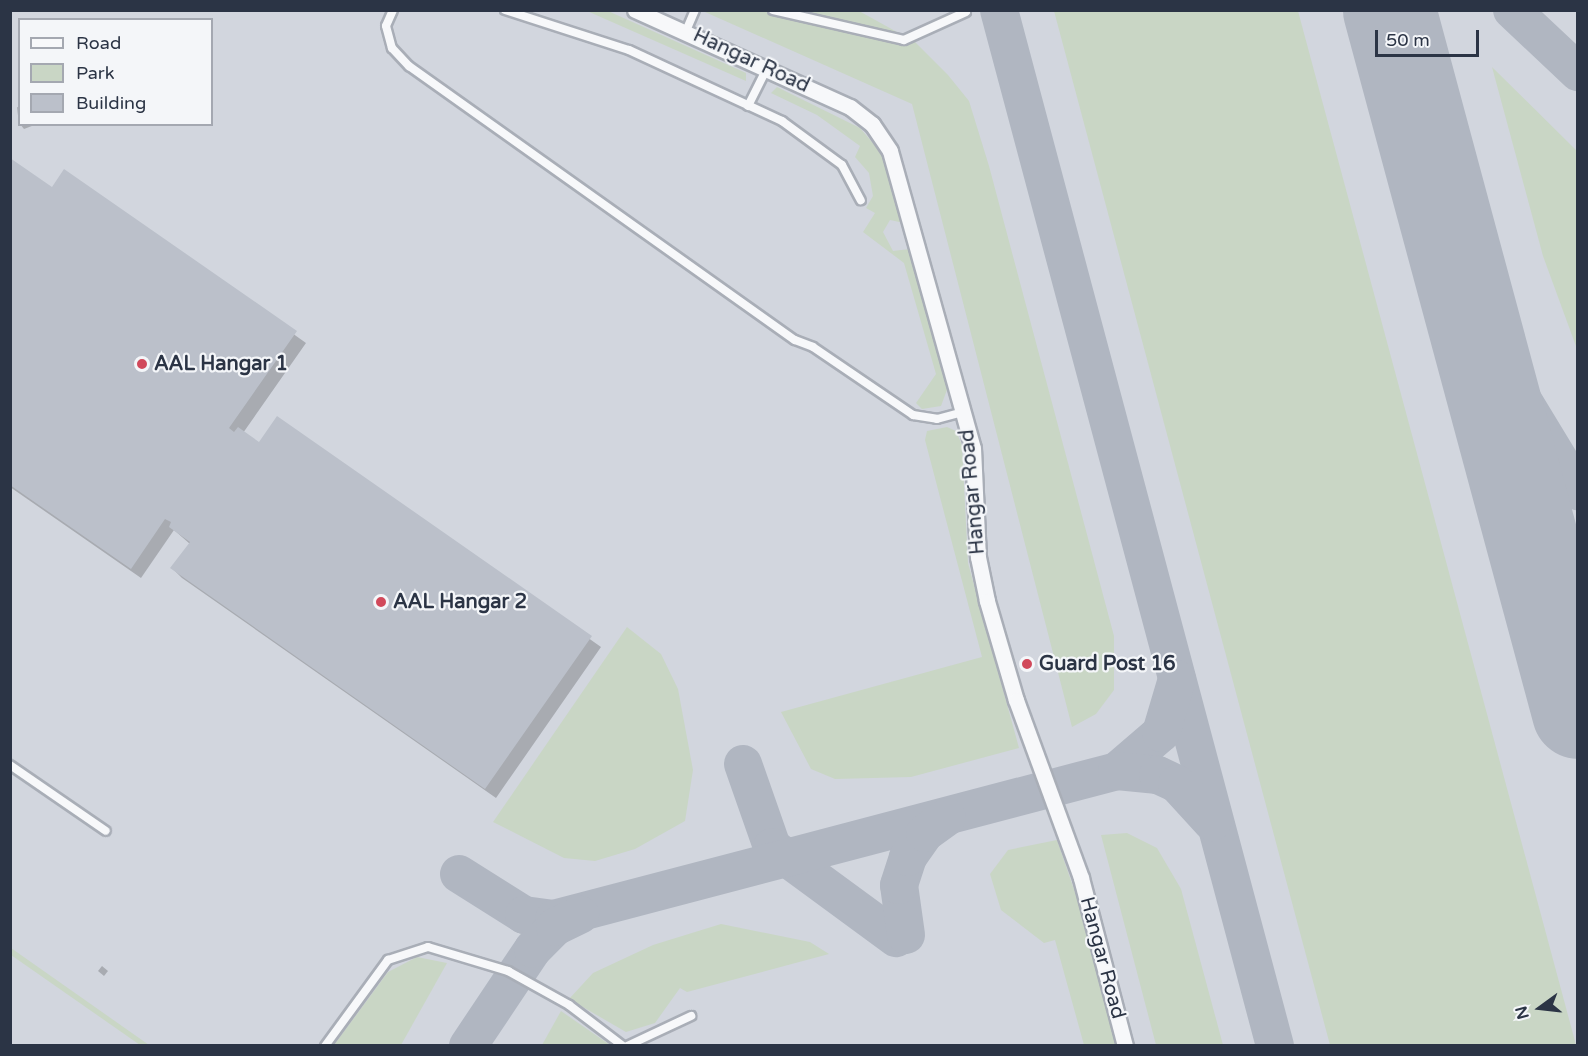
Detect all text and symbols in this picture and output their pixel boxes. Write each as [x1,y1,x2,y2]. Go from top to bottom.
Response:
legend [18,18,213,126]
scale bar [1378,18,1482,56]
street label: Hangar Road [689,24,813,98]
text: 50 m [1386,29,1430,51]
text: Road [76,32,121,54]
text: Park [76,62,114,84]
text: Building [76,92,146,114]
place label: AAL Hangar 1 [154,352,288,376]
marker: AAL Hangar 1 [135,357,149,371]
street label: Hangar Road [956,428,990,556]
place label: AAL Hangar 2 [393,590,527,614]
marker: AAL Hangar 2 [374,595,388,609]
place label: Guard Post 16 [1039,652,1176,676]
marker: Guard Post 16 [1020,657,1034,671]
street label: Hangar Road [1074,894,1130,1022]
north arrow [1510,978,1570,1038]
text: N [1511,1004,1534,1021]

